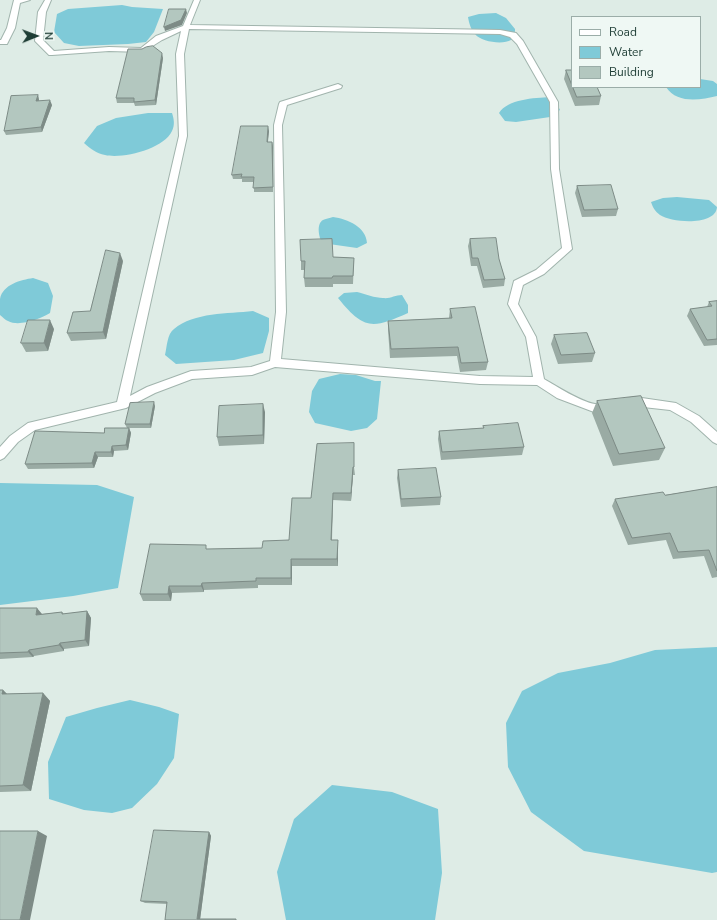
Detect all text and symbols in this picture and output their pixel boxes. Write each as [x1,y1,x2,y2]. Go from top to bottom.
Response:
north arrow [16,16,56,56]
legend [571,16,701,88]
text: Road [609,24,637,40]
text: N [41,32,56,40]
text: Water [609,44,643,60]
text: Building [609,64,654,80]

